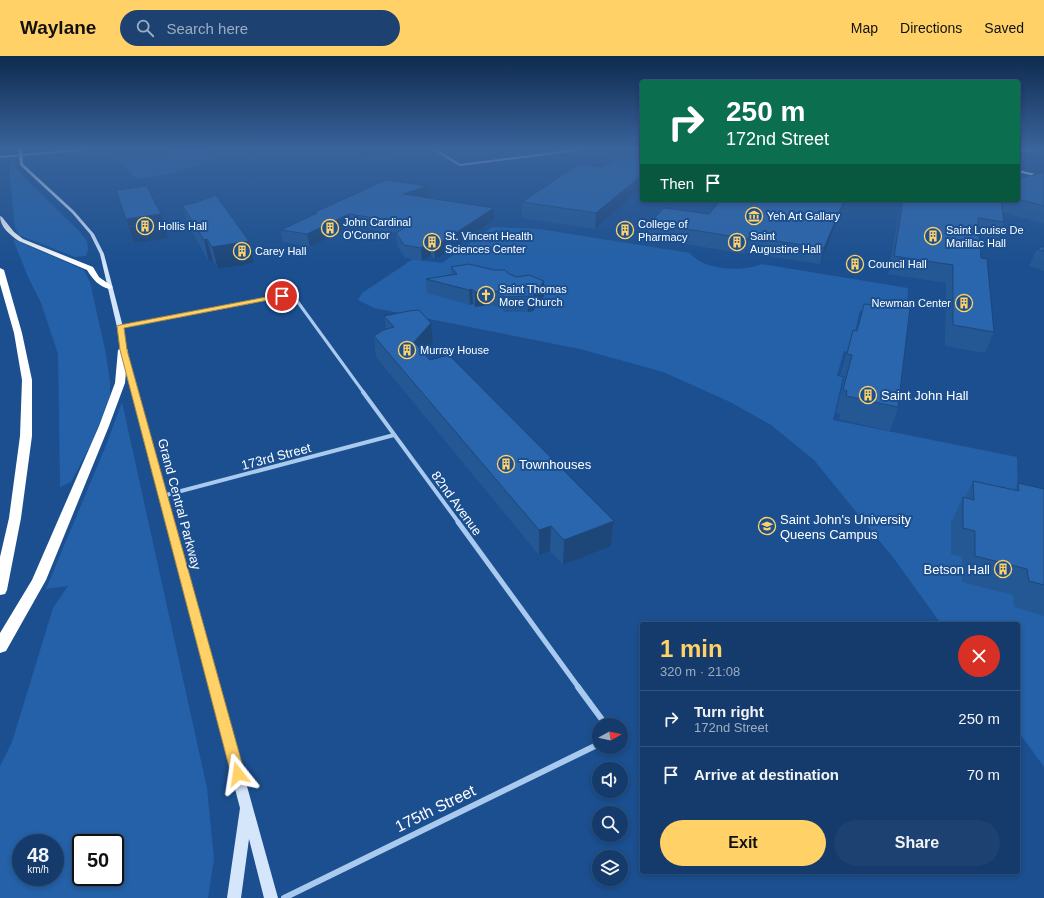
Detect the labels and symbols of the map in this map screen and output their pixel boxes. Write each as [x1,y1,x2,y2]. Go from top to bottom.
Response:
museum icon: Yeh Art Gallary [744,206,764,226]
place label: Yeh Art Gallary [767,210,840,222]
building icon: Hollis Hall [135,216,155,236]
place label: John Cardinal O'Connor [343,216,411,241]
building icon: John Cardinal O'Connor [320,218,340,238]
place label: College of Pharmacy [638,218,688,243]
place label: Hollis Hall [158,220,207,232]
building icon: College of Pharmacy [615,220,635,240]
place label: Saint Louise De Marillac Hall [946,224,1024,249]
building icon: Saint Louise De Marillac Hall [923,226,943,246]
place label: St. Vincent Health Sciences Center [445,230,533,255]
place label: Saint Augustine Hall [750,230,821,255]
building icon: St. Vincent Health Sciences Center [422,232,442,252]
building icon: Saint Augustine Hall [727,232,747,252]
building icon: Carey Hall [232,241,252,261]
place label: Carey Hall [255,245,306,257]
building icon: Council Hall [845,254,865,274]
place label: Council Hall [868,258,927,270]
pin [265,279,299,313]
place label: Saint Thomas More Church [499,283,567,308]
church icon: Saint Thomas More Church [476,285,496,305]
building icon: Newman Center [954,293,974,313]
place label: Newman Center [872,297,951,309]
building icon: Murray House [397,340,417,360]
place label: Murray House [420,344,489,356]
building icon: Saint John Hall [858,385,878,405]
place label: Saint John Hall [881,388,969,403]
street label: Grand Central Parkway [155,437,204,572]
street label: 173rd Street [240,440,313,473]
building icon: Townhouses [496,454,516,474]
place label: Townhouses [519,457,592,472]
street label: 82nd Avenue [428,468,485,538]
place label: Saint John's University Queens Campus [780,512,912,542]
school or university icon: Saint John's University Queens Campus [757,516,777,536]
building icon: Betson Hall [993,559,1013,579]
place label: Betson Hall [924,562,990,577]
north arrow [592,718,628,754]
position arrow [217,753,259,795]
street label: 175th Street [392,781,479,835]
speed limit sign: 50 [72,834,124,886]

